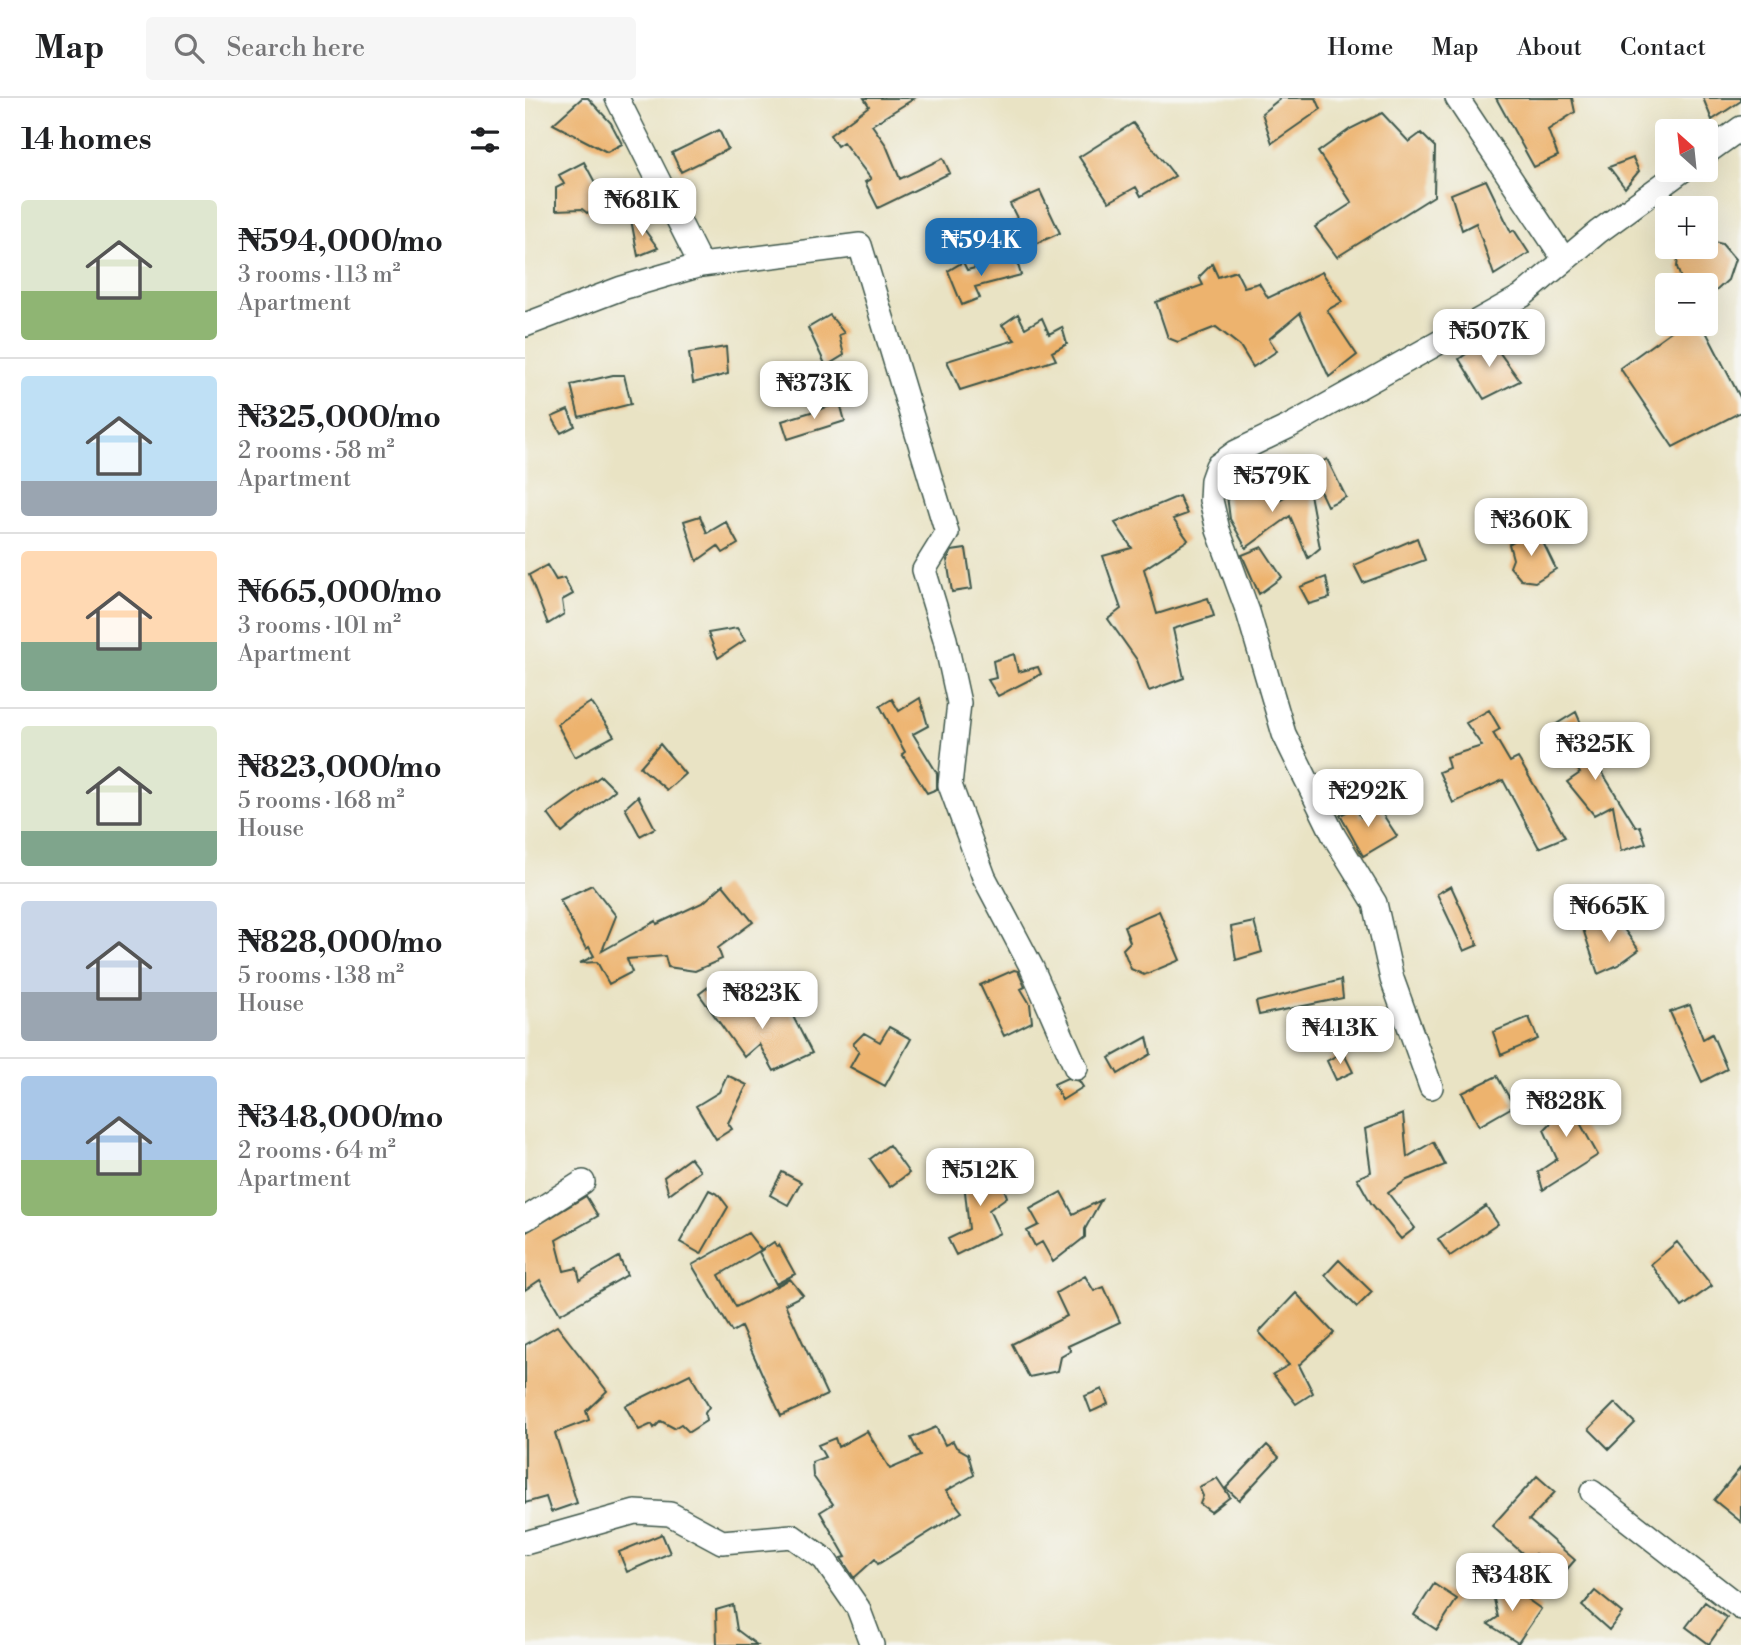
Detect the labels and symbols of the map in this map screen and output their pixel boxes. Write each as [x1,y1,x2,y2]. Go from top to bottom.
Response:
north arrow [1655,119,1719,182]
pin: ₦681K [593,178,691,238]
pin: ₦594K [932,218,1030,278]
pin: ₦507K [1440,310,1538,369]
pin: ₦373K [765,362,863,421]
pin: ₦579K [1223,454,1321,514]
pin: ₦360K [1482,498,1580,558]
pin: ₦325K [1546,722,1644,782]
pin: ₦292K [1319,770,1417,829]
pin: ₦665K [1560,884,1658,944]
pin: ₦823K [713,972,811,1031]
pin: ₦413K [1291,1006,1389,1066]
pin: ₦828K [1517,1080,1615,1139]
pin: ₦512K [931,1148,1029,1208]
pin: ₦348K [1463,1554,1561,1613]

